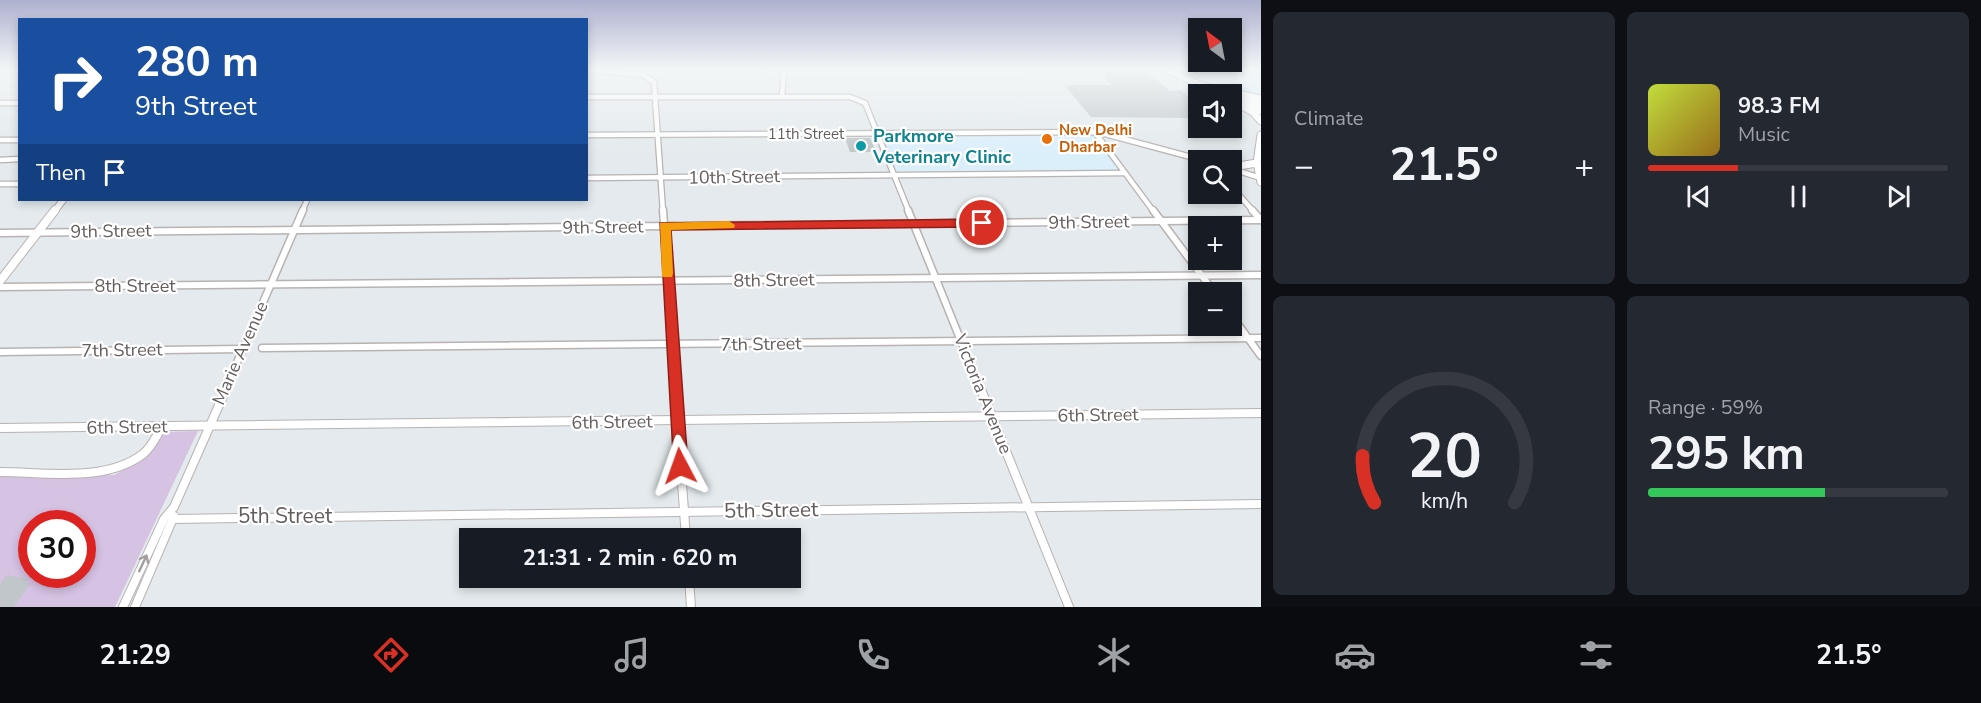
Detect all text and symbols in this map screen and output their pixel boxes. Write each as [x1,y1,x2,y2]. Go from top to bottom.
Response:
north arrow [1188,18,1242,72]
map controls [1188,18,1242,336]
text: 280 m [135,34,259,91]
icon: right [36,42,114,120]
button: sound [1188,84,1242,138]
text: 9th Street [135,88,257,125]
text: 98.3 FM [1738,91,1820,121]
text: Climate [1294,105,1363,132]
place label: New Delhi Dharbar [1059,120,1132,157]
text: Music [1738,121,1790,148]
street label: 11th Street [768,124,845,144]
place label: Parkmore Veterinary Clinic [872,124,1012,169]
marker: New Delhi Dharbar [1040,132,1054,146]
text: 21.5° [1389,135,1499,196]
marker: Parkmore Veterinary Clinic [854,139,868,153]
text: − [1294,144,1314,189]
text: + [1574,144,1594,189]
button: search [1188,150,1242,204]
icon: arrive [98,156,131,189]
text: Then [36,158,86,188]
street label: 10th Street [688,164,781,190]
icon: previous [1682,180,1715,213]
icon: pause [1782,180,1815,213]
icon: next [1882,180,1915,213]
pin [956,197,1007,248]
icon: arrive [965,206,998,239]
street label: 9th Street [1048,209,1130,235]
street label: 9th Street [562,214,644,240]
button: + [1188,216,1242,270]
street label: 9th Street [70,218,152,244]
street label: 8th Street [733,267,815,293]
street label: 8th Street [94,274,176,298]
button: − [1188,282,1242,336]
street label: Marie Avenue [206,297,274,409]
street label: Victoria Avenue [948,330,1018,457]
street label: 7th Street [720,331,802,357]
street label: 7th Street [81,337,163,363]
text: Range · 59% [1648,394,1763,421]
street label: 6th Street [1057,402,1139,428]
street label: 6th Street [571,409,653,435]
street label: 6th Street [86,414,168,440]
text: 20 [1407,414,1481,499]
text: 295 km [1648,424,1805,485]
position arrow [648,434,712,498]
text: km/h [1420,486,1468,516]
street label: 5th Street [723,495,819,525]
street label: 5th Street [238,502,333,530]
speed limit sign: 30 [18,510,96,588]
text: 21:31 · 2 min · 620 m [523,543,737,573]
one-way arrow [138,555,150,573]
icon: directions [370,634,412,676]
icon: music [611,634,653,676]
icon: phone [852,634,894,676]
icon: climate [1093,634,1135,676]
icon: car [1334,634,1376,676]
icon: filters [1575,634,1617,676]
text: 21:29 [99,637,171,674]
text: 21.5° [1816,637,1881,674]

